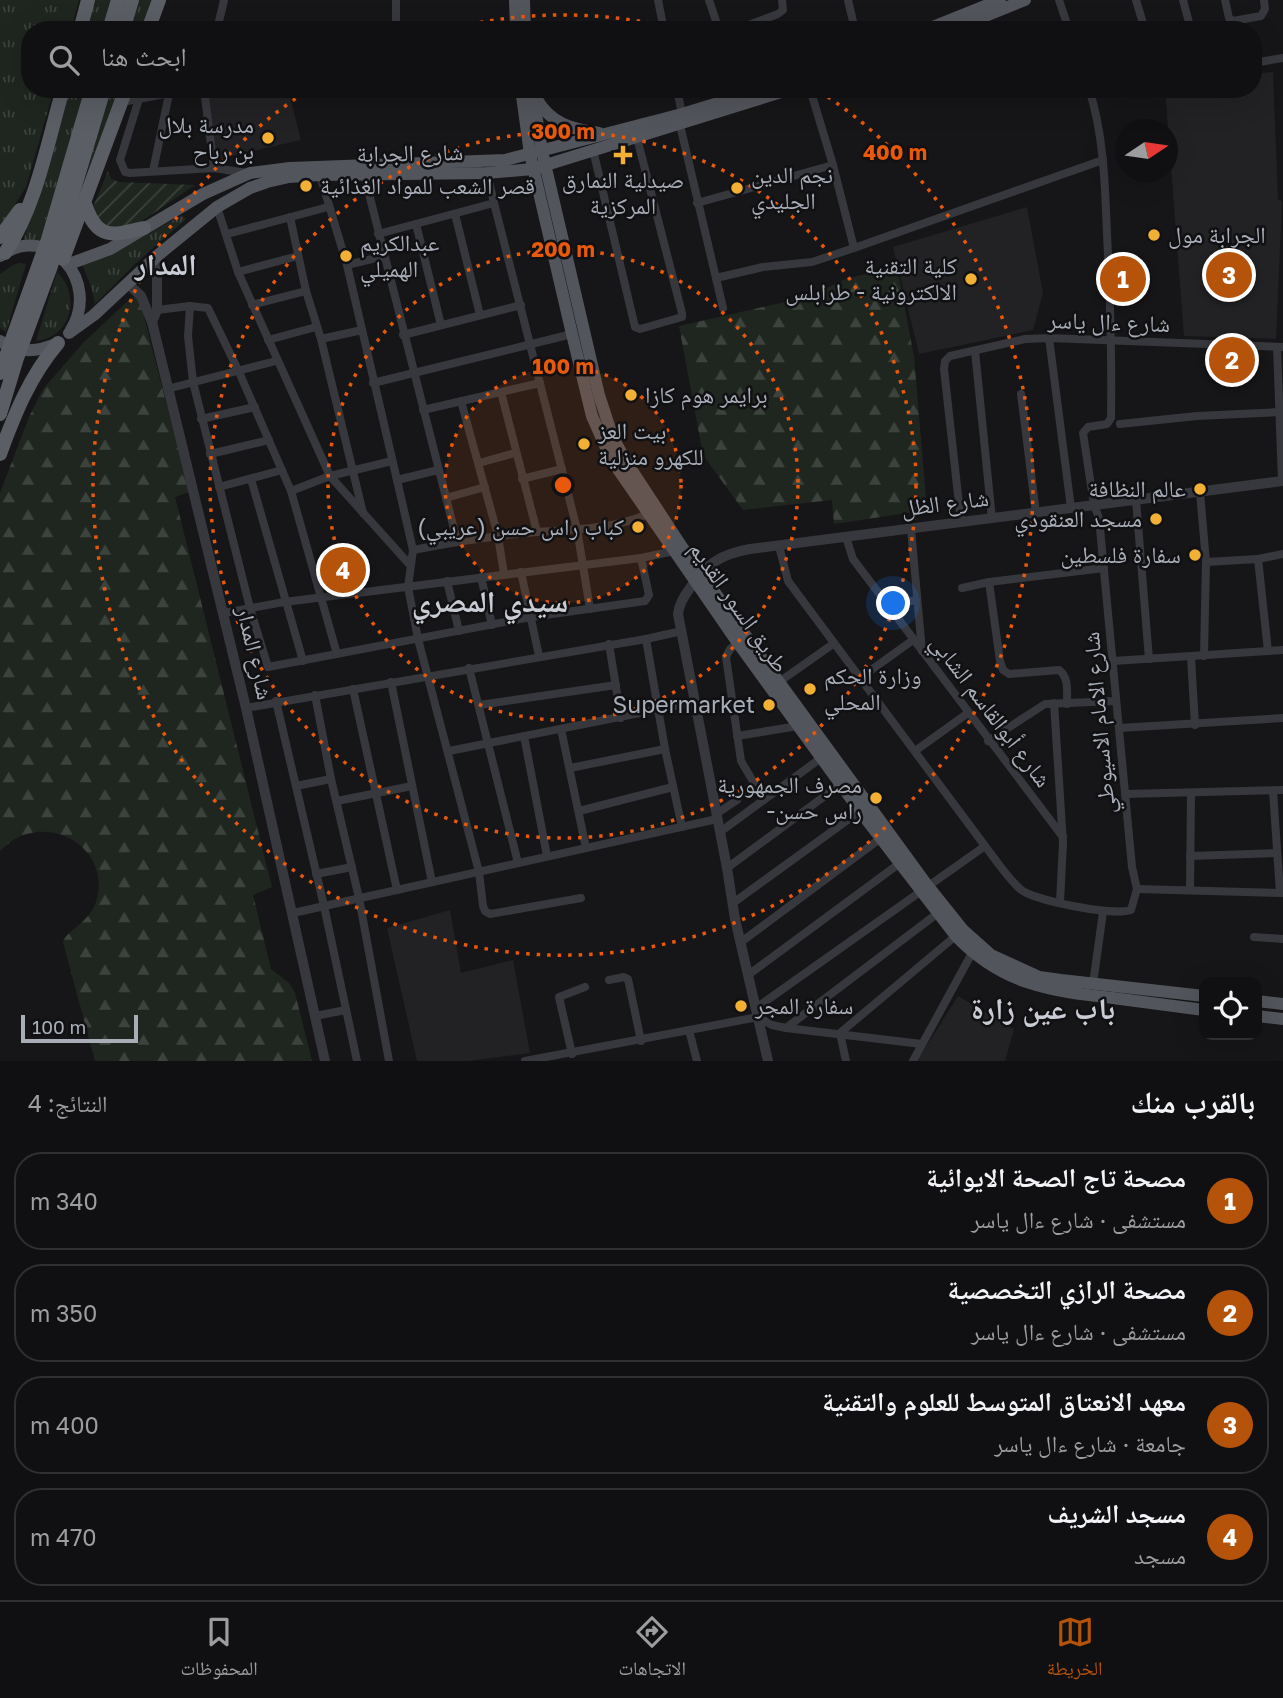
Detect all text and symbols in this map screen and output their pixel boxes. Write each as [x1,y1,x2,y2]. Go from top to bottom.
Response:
search box [21,21,1262,98]
icon: search [45,41,83,79]
text: ابحث هنا [101,41,187,72]
place label: مدرسة بلال بن رباح [158,110,254,166]
text: 300 m [531,118,595,144]
north arrow [1115,119,1178,182]
marker: مدرسة بلال بن رباح [260,130,276,146]
street label: شارع الجرابة [356,137,464,169]
text: 400 m [863,139,927,165]
marker: صيدلية النمارق المركزية [615,147,631,163]
place label: نجم الدين الجليدي [751,160,833,220]
place label: صيدلية النمارق المركزية [562,165,684,219]
place label: قصر الشعب للمواد الغذائية [320,171,535,200]
marker: قصر الشعب للمواد الغذائية [298,178,314,194]
marker: نجم الدين الجليدي [729,180,745,196]
place label: الجرابة مول [1168,220,1266,249]
marker: الجرابة مول [1146,227,1162,243]
place label: عبدالكريم الهميلي [360,228,440,288]
text: 200 m [531,236,595,262]
district label: المدار [133,246,197,282]
marker: عبدالكريم الهميلي [338,248,354,264]
pin: 3 [1206,249,1252,301]
place label: كلية التقنية الالكترونية - طرابلس [785,251,957,306]
pin: 1 [1100,253,1146,305]
marker: كلية التقنية الالكترونية - طرابلس [963,271,979,287]
street label: شارع ءال ياسر [1046,305,1171,339]
pin: 2 [1209,334,1255,386]
text: 100 m [532,353,594,379]
place label: برايمر هوم كازا [645,380,768,411]
marker: برايمر هوم كازا [623,387,639,403]
place label: بيت العز للكهرو منزلية [597,416,704,470]
marker: بيت العز للكهرو منزلية [576,436,592,452]
centre of rings [551,473,575,497]
place label: عالم النظافة [1088,474,1186,505]
marker: عالم النظافة [1192,481,1208,497]
street label: شارع الظل [900,483,990,523]
place label: مسجد العنقودي [1014,504,1142,538]
marker: مسجد العنقودي [1148,511,1164,527]
place label: كباب راس حسن (عريبي) [417,512,624,546]
marker: كباب راس حسن (عريبي) [630,519,646,535]
street label: طريق السور القديم [682,535,795,679]
place label: سفارة فلسطين [1060,540,1181,569]
pin: 4 [320,544,366,596]
marker: سفارة فلسطين [1187,547,1203,563]
district label: سيدي المصري [412,583,568,625]
your location [876,586,910,620]
street label: شارع المدار [230,603,280,702]
street label: شارع أبوالقاسم الشابي [921,629,1058,796]
street label: شارع الامام الاسيوطي [1076,630,1126,815]
place label: وزارة الحكم المحلي [824,661,922,721]
marker: وزارة الحكم المحلي [802,681,818,697]
place label: Supermarket [613,690,755,718]
marker: Supermarket [761,697,777,713]
place label: مصرف الجمهورية -راس حسن [717,770,862,825]
marker: مصرف الجمهورية -راس حسن [868,790,884,806]
map controls [1199,977,1262,1040]
button: locate [1199,977,1262,1040]
district label: باب عين زارة [971,990,1115,1027]
place label: سفارة المجر [754,991,853,1019]
marker: سفارة المجر [733,998,749,1014]
scale bar [21,1012,138,1044]
text: 100 m [32,1015,86,1038]
text: بالقرب منك [1130,1084,1255,1120]
text: النتائج: 4 [28,1089,108,1117]
text: مصحة تاج الصحة الايوائية [926,1162,1186,1193]
text: 340 m [30,1187,98,1215]
text: 1 [1224,1187,1236,1215]
text: مستشفى · شارع ءال ياسر [971,1205,1186,1233]
text: مصحة الرازي التخصصية [948,1274,1186,1305]
text: 350 m [30,1299,97,1327]
text: 2 [1223,1299,1237,1327]
text: مستشفى · شارع ءال ياسر [971,1317,1186,1345]
text: معهد الانعتاق المتوسط للعلوم والتقنية [822,1386,1186,1417]
text: 400 m [30,1411,99,1439]
text: 3 [1223,1411,1237,1439]
text: جامعة · شارع ءال ياسر [994,1429,1186,1457]
text: مسجد الشريف [1047,1498,1186,1529]
text: 470 m [30,1523,97,1551]
text: 4 [1223,1523,1237,1551]
text: مسجد [1134,1541,1186,1569]
tab: المحفوظات [180,1613,258,1687]
tab: الاتجاهات [618,1613,686,1687]
tab: الخريطة [1047,1613,1103,1687]

